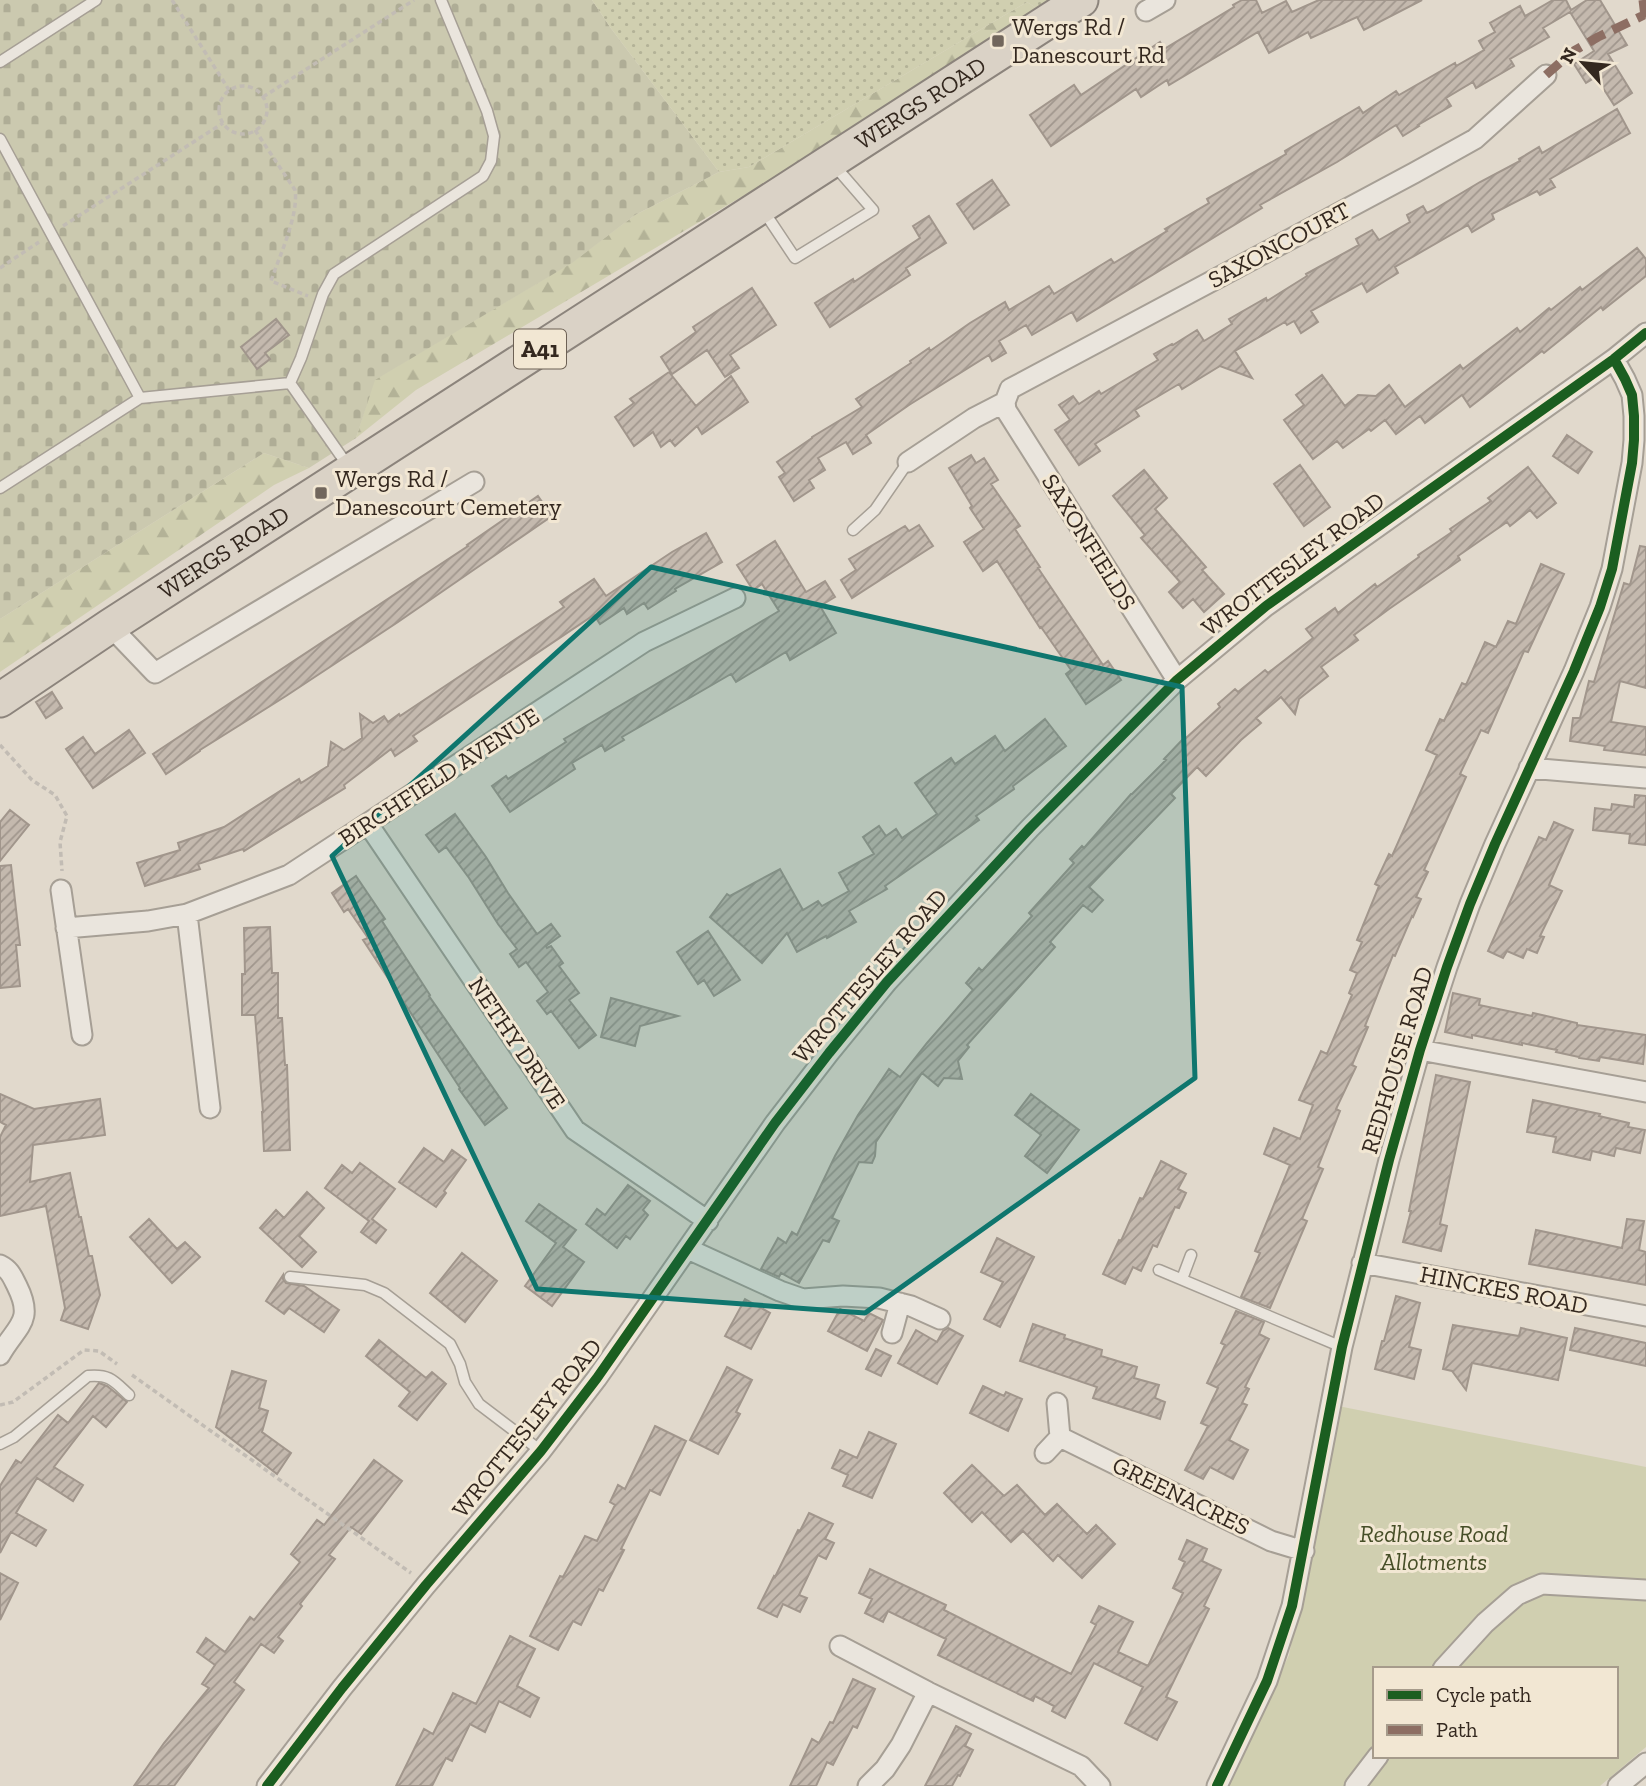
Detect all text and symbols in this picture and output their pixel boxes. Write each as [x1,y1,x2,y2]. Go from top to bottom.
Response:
place label: Wergs Rd / Danescourt Rd [1012,12,1165,69]
north arrow [1548,28,1618,98]
marker: Wergs Rd / Danescourt Rd [990,33,1006,49]
text: N [1555,44,1582,67]
street label: WERGS ROAD [849,50,991,156]
street label: SAXONCOURT [1203,195,1355,294]
road number: A41 [514,330,566,368]
place label: Wergs Rd / Danescourt Cemetery [335,464,562,521]
street label: SAXONFIELDS [1036,468,1143,615]
marker: Wergs Rd / Danescourt Cemetery [313,485,329,501]
street label: WROTTESLEY ROAD [1195,485,1390,642]
street label: WERGS ROAD [153,499,294,605]
street label: BIRCHFIELD AVENUE [333,701,544,852]
street label: WROTTESLEY ROAD [786,883,953,1069]
street label: REDHOUSE ROAD [1354,963,1439,1157]
street label: NETHY DRIVE [463,971,572,1114]
street label: HINCKES ROAD [1418,1259,1591,1320]
street label: WROTTESLEY ROAD [446,1332,608,1523]
street label: GREENACRES [1108,1450,1255,1541]
park label: Redhouse Road Allotments [1360,1519,1508,1576]
legend [1373,1667,1618,1758]
text: Cycle path [1436,1682,1531,1707]
text: Path [1436,1717,1478,1742]

